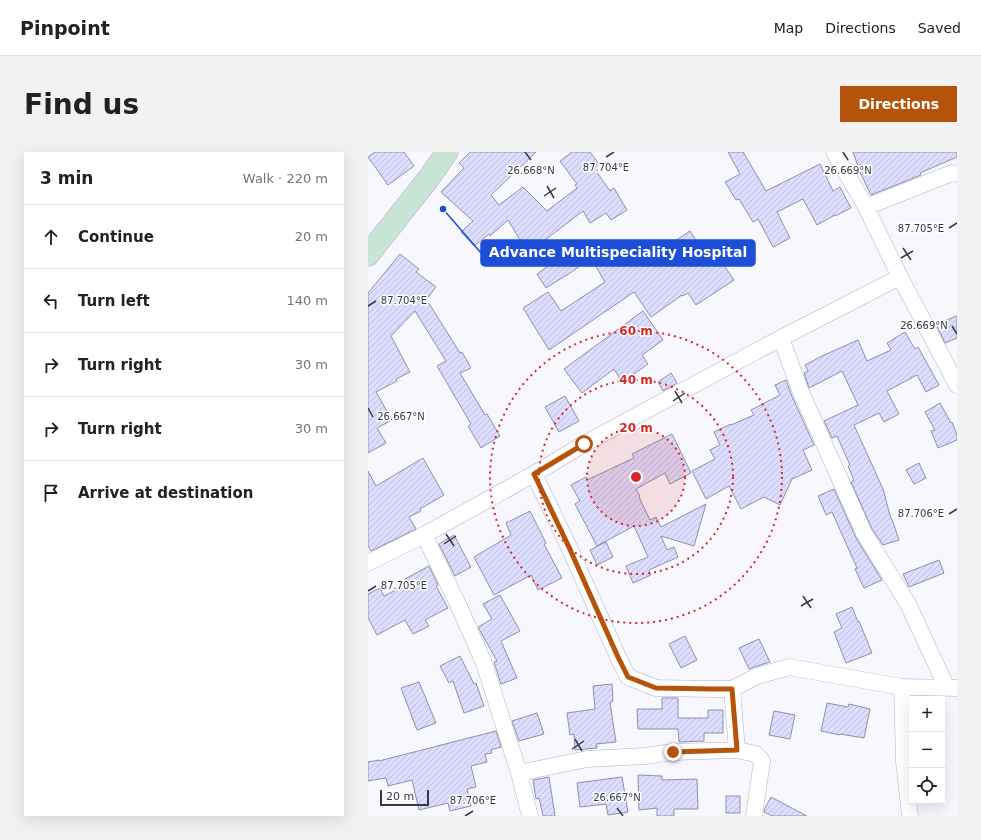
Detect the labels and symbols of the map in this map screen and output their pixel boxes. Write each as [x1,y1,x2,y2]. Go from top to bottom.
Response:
text: 87.704°E [583,162,629,173]
text: 26.668°N [507,165,555,176]
text: 26.669°N [824,165,872,176]
text: 87.705°E [898,223,944,234]
callout: Advance Multispeciality Hospital [481,240,755,266]
text: Advance Multispeciality Hospital [489,244,747,260]
text: 87.704°E [381,295,427,306]
text: 26.669°N [900,320,948,331]
text: 60 m [619,324,653,338]
text: 40 m [619,373,653,387]
text: 26.667°N [377,411,425,422]
text: 20 m [619,421,653,435]
route start [575,435,593,453]
centre of rings [629,470,643,484]
text: 87.706°E [898,508,944,519]
text: 87.705°E [381,580,427,591]
route end [664,743,682,761]
scale bar [380,788,429,807]
text: 26.667°N [593,792,641,803]
text: 87.706°E [450,795,496,806]

